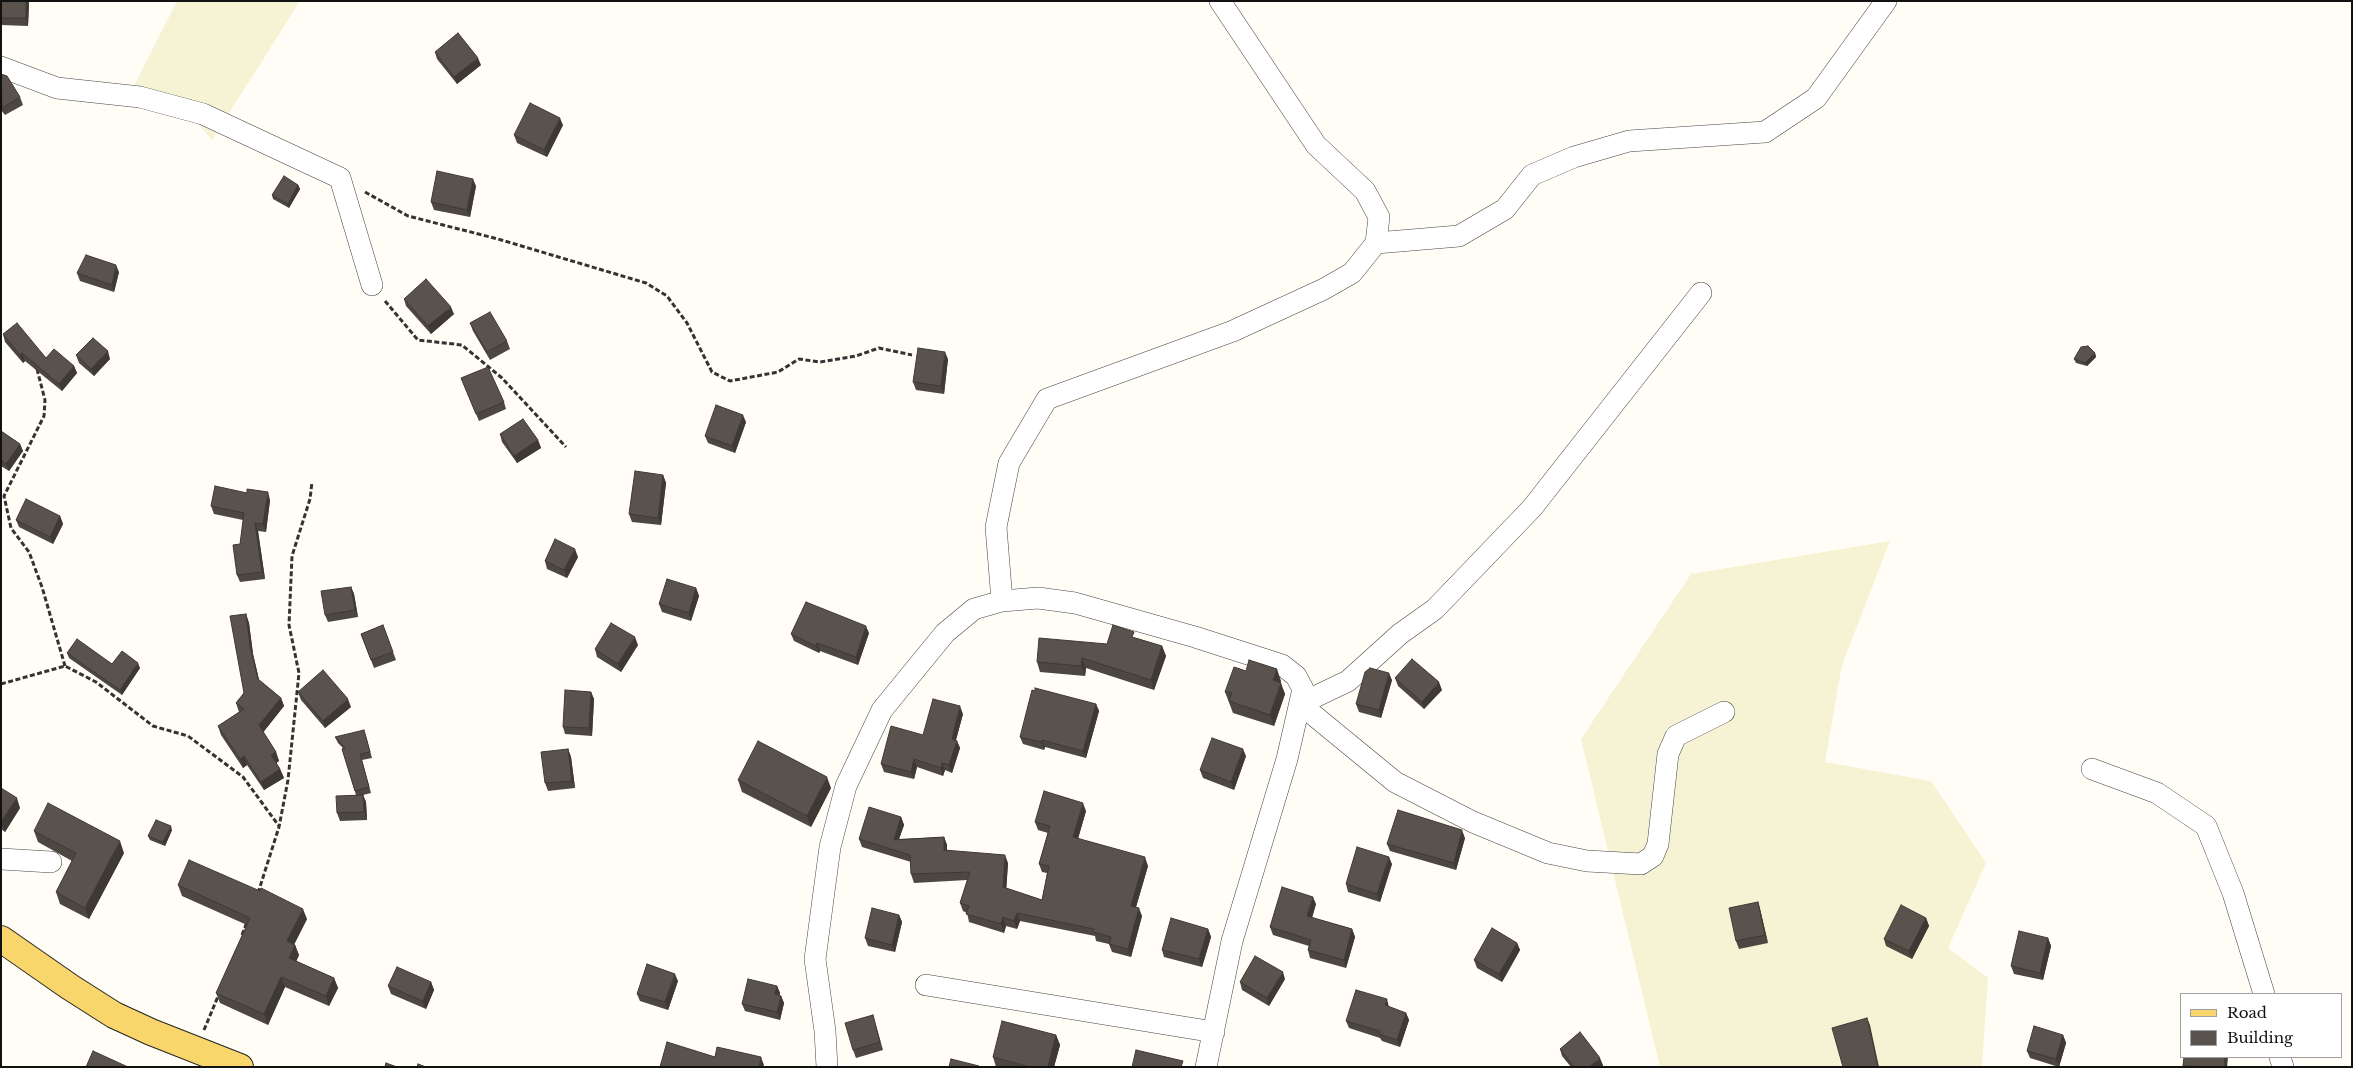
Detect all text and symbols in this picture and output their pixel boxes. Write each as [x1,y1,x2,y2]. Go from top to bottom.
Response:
legend [2180,993,2343,1058]
text: Road [2227,1003,2267,1022]
text: Building [2227,1028,2293,1047]

